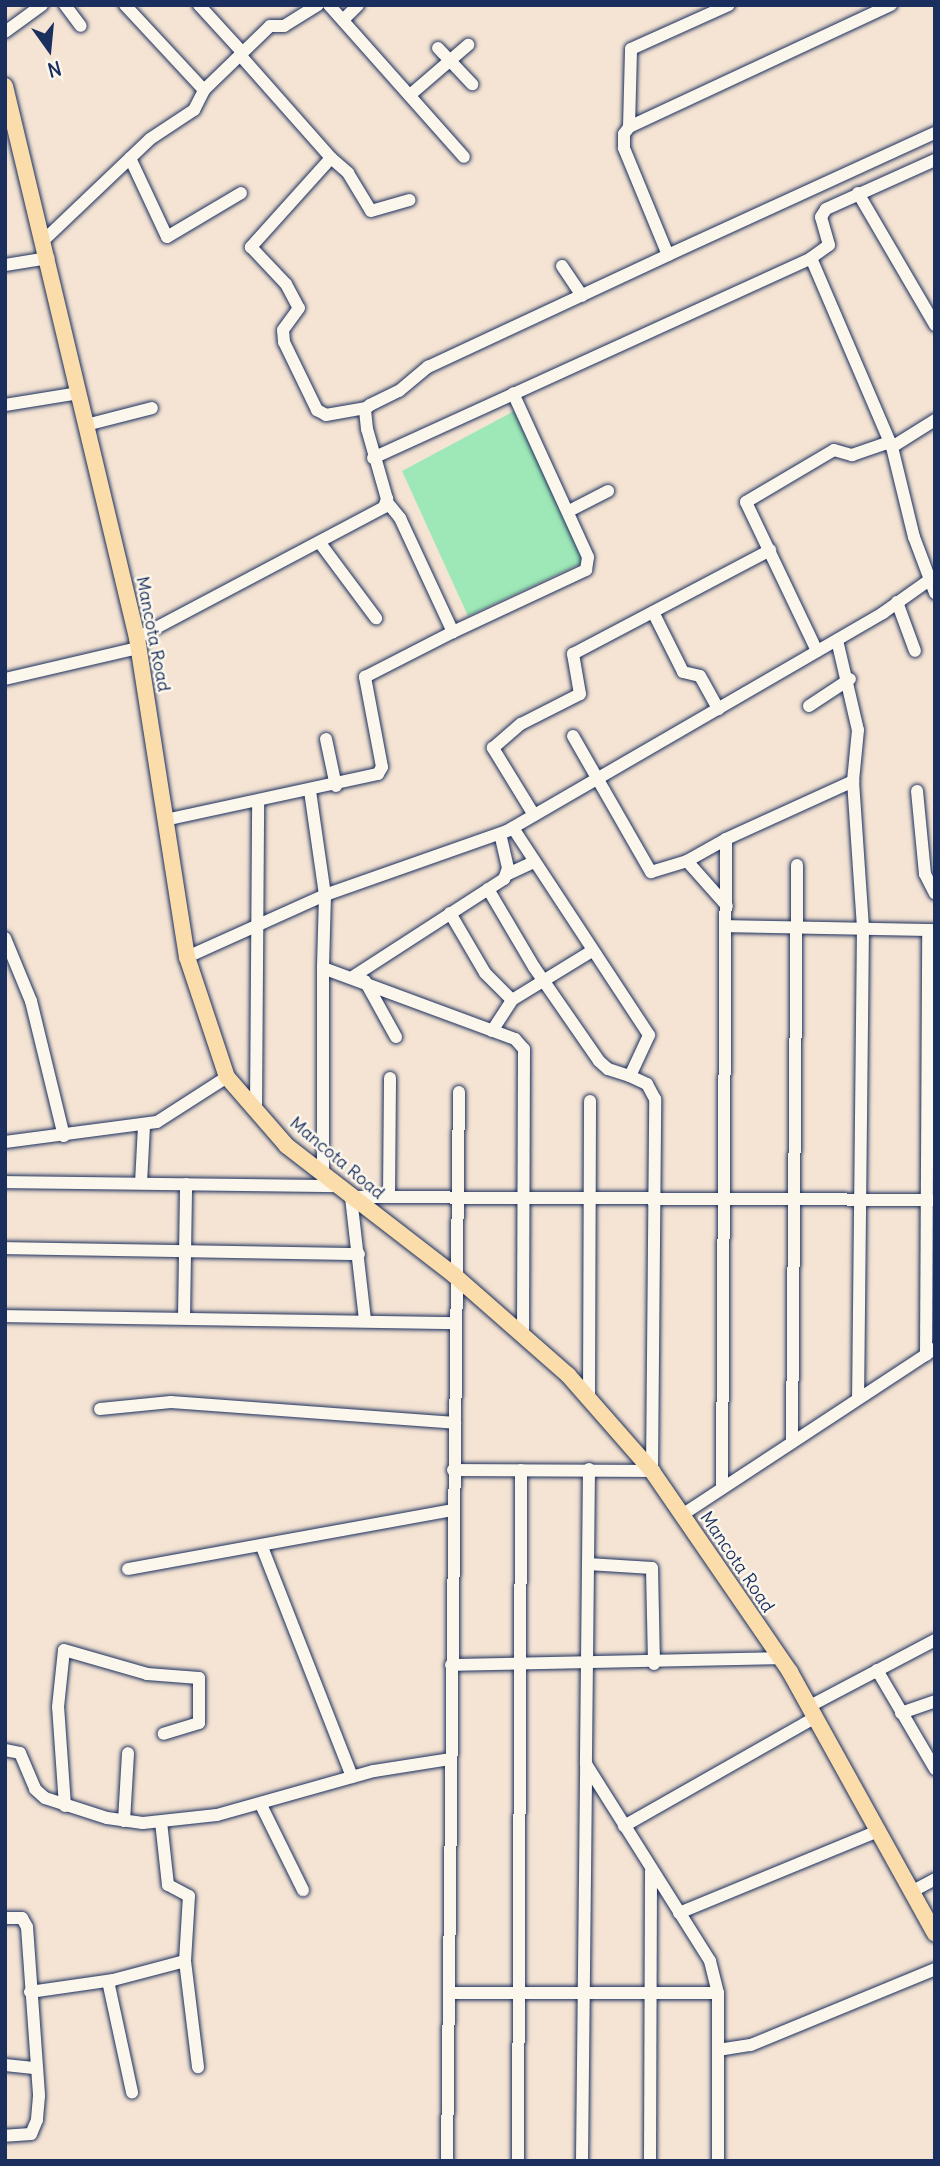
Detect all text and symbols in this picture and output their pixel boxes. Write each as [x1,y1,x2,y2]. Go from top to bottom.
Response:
north arrow [14,14,84,84]
text: N [45,56,64,83]
street label: Mancota Road [131,575,175,693]
street label: Mancota Road [285,1112,389,1204]
street label: Mancota Road [695,1507,779,1617]

